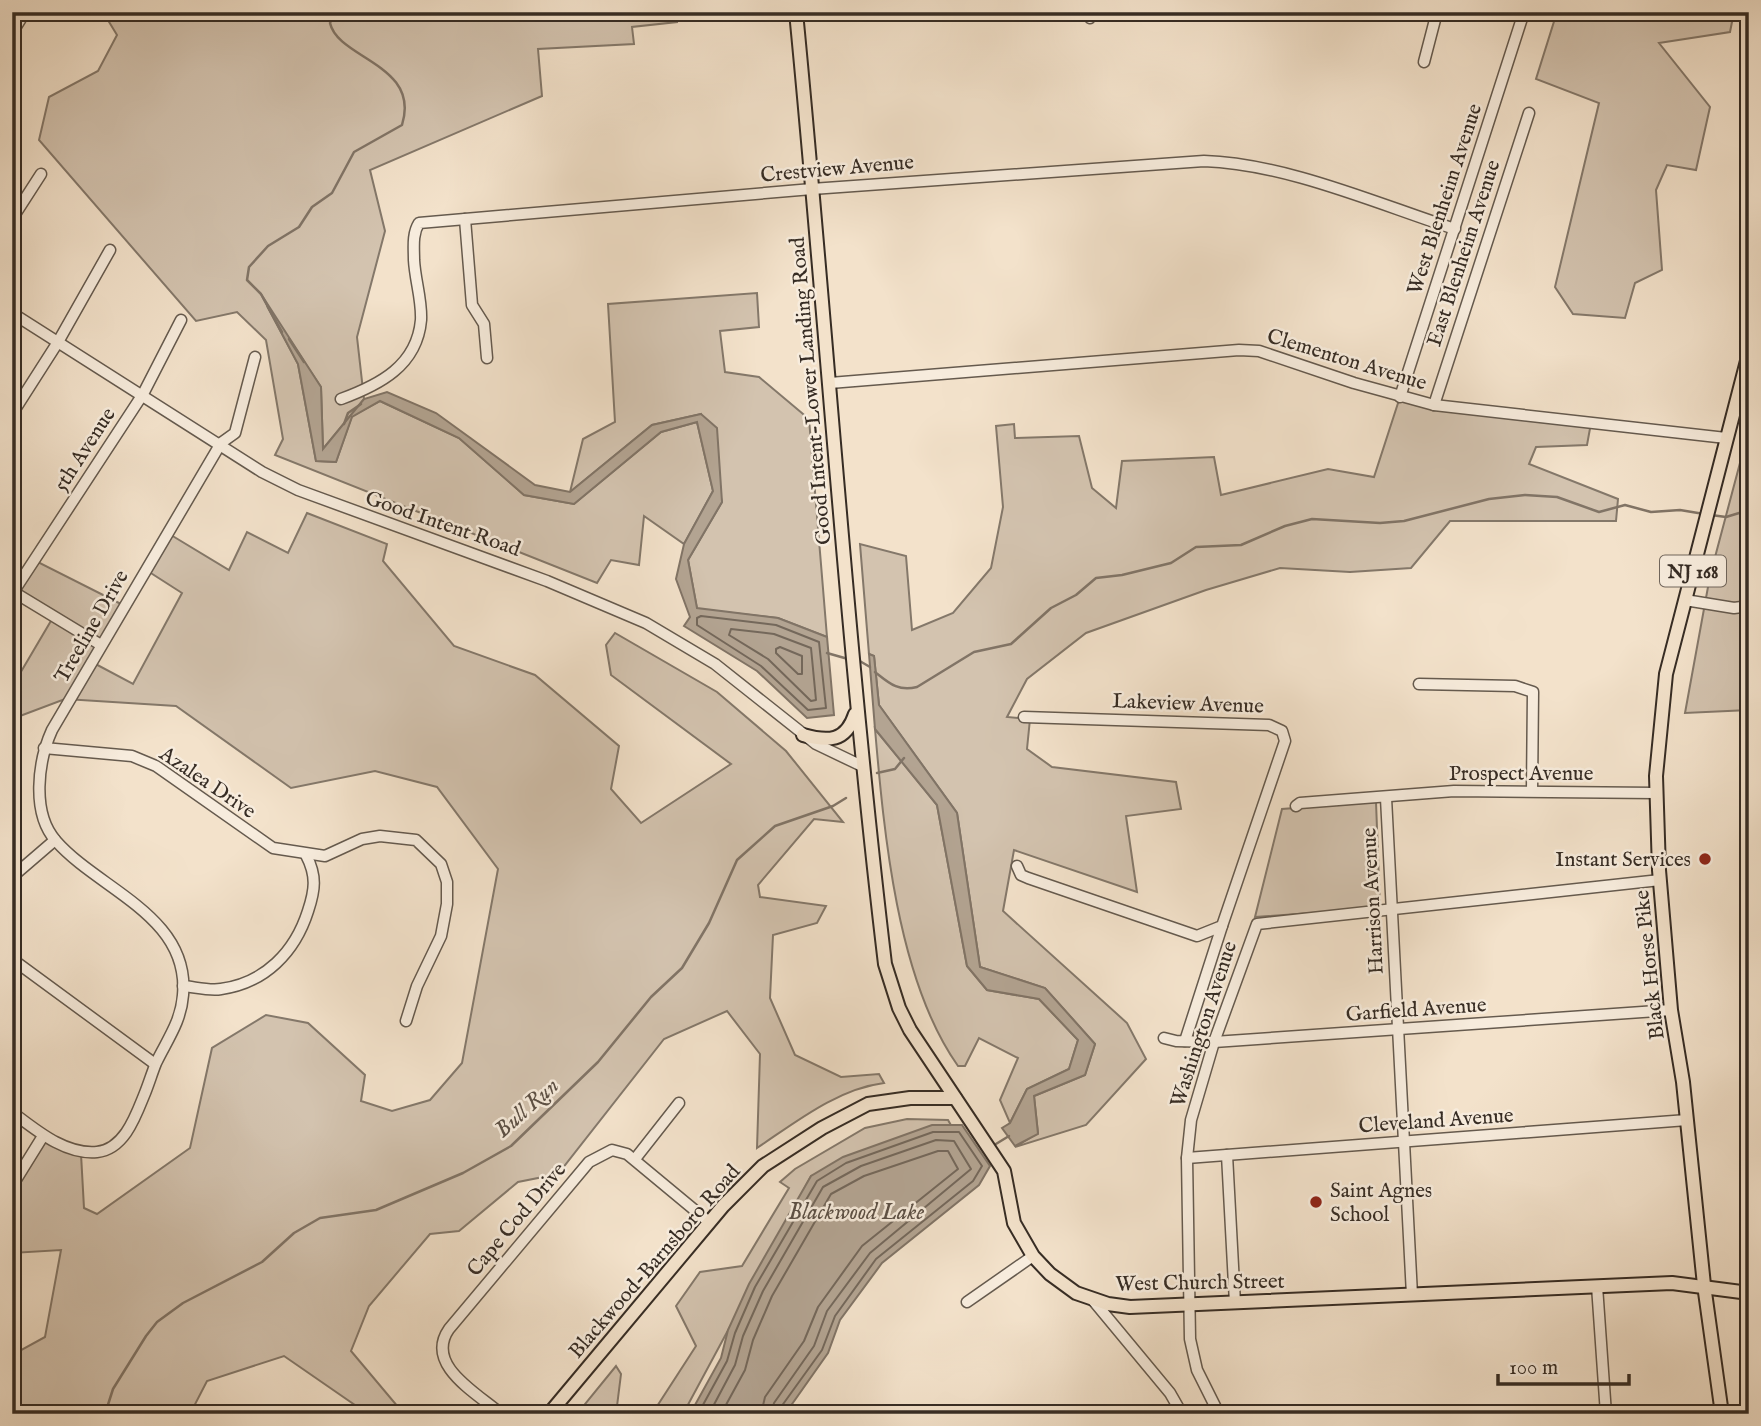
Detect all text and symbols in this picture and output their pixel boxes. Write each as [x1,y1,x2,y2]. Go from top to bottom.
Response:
street label: West Blenheim Avenue [1402,100,1489,299]
street label: Crestview Avenue [759,149,915,190]
street label: East Blenheim Avenue [1422,156,1507,350]
street label: Good Intent-Lower Landing Road [785,235,838,546]
street label: Clementon Avenue [1263,323,1430,398]
street label: 5th Avenue [48,402,123,497]
street label: Good Intent Road [361,485,524,564]
road number: NJ 168 [1660,556,1726,586]
street label: Treeline Drive [49,565,136,688]
street label: Lakeview Avenue [1112,688,1265,721]
street label: Azalea Drive [153,740,261,826]
street label: Prospect Avenue [1449,761,1594,788]
street label: Harrison Avenue [1356,827,1391,975]
place label: Instant Services [1555,847,1691,874]
marker: Instant Services [1697,851,1713,867]
street label: Black Horse Pike [1629,888,1672,1041]
street label: Washington Avenue [1165,938,1244,1111]
street label: Garfield Avenue [1345,992,1488,1029]
water label: Bull Run [489,1072,565,1145]
street label: Cleveland Avenue [1358,1103,1515,1140]
street label: Cape Cod Drive [462,1157,573,1283]
street label: Blackwood-Barnsboro Road [563,1159,747,1365]
place label: Saint Agnes School [1330,1178,1432,1229]
marker: Saint Agnes School [1308,1194,1324,1210]
water label: Blackwood Lake [788,1198,924,1227]
street label: West Church Street [1115,1269,1285,1298]
scale bar [1498,1342,1630,1386]
text: 100 m [1509,1355,1558,1382]

